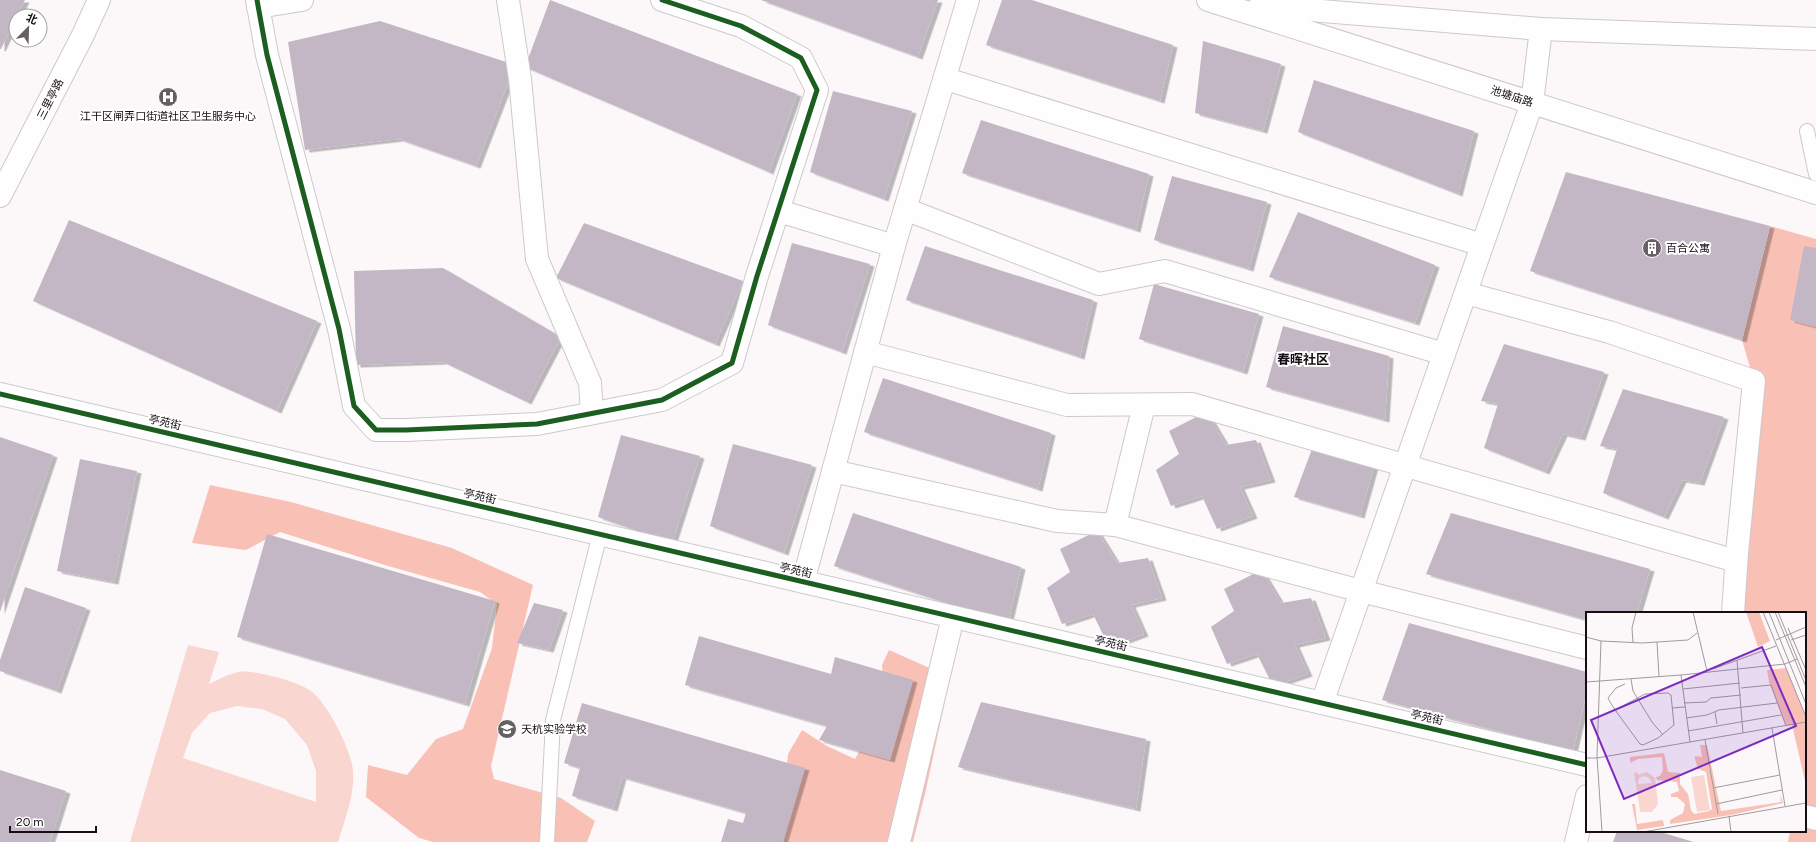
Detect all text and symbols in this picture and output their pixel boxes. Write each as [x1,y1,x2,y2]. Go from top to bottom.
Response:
north arrow [8,8,48,48]
text: 北 [24,11,39,27]
street label: 三里亭路 [35,77,66,122]
street label: 池塘庙路 [1489,83,1535,109]
hospital icon: 江干区闸弄口街道社区卫生服务中心 [157,86,179,108]
place label: 江干区闸弄口街道社区卫生服务中心 [80,110,256,123]
building icon: 百合公寓 [1641,237,1663,259]
place label: 百合公寓 [1666,242,1710,255]
district label: 春晖社区 [1277,352,1329,367]
street label: 亭苑街 [147,412,182,433]
street label: 亭苑街 [462,486,497,507]
street label: 亭苑街 [778,560,813,581]
inset map [1586,612,1806,832]
street label: 亭苑街 [1093,633,1128,654]
street label: 亭苑街 [1409,707,1444,728]
school or university icon: 天杭实验学校 [496,718,518,740]
place label: 天杭实验学校 [521,723,587,736]
scale bar [10,808,96,834]
text: 20 m [16,815,44,829]

